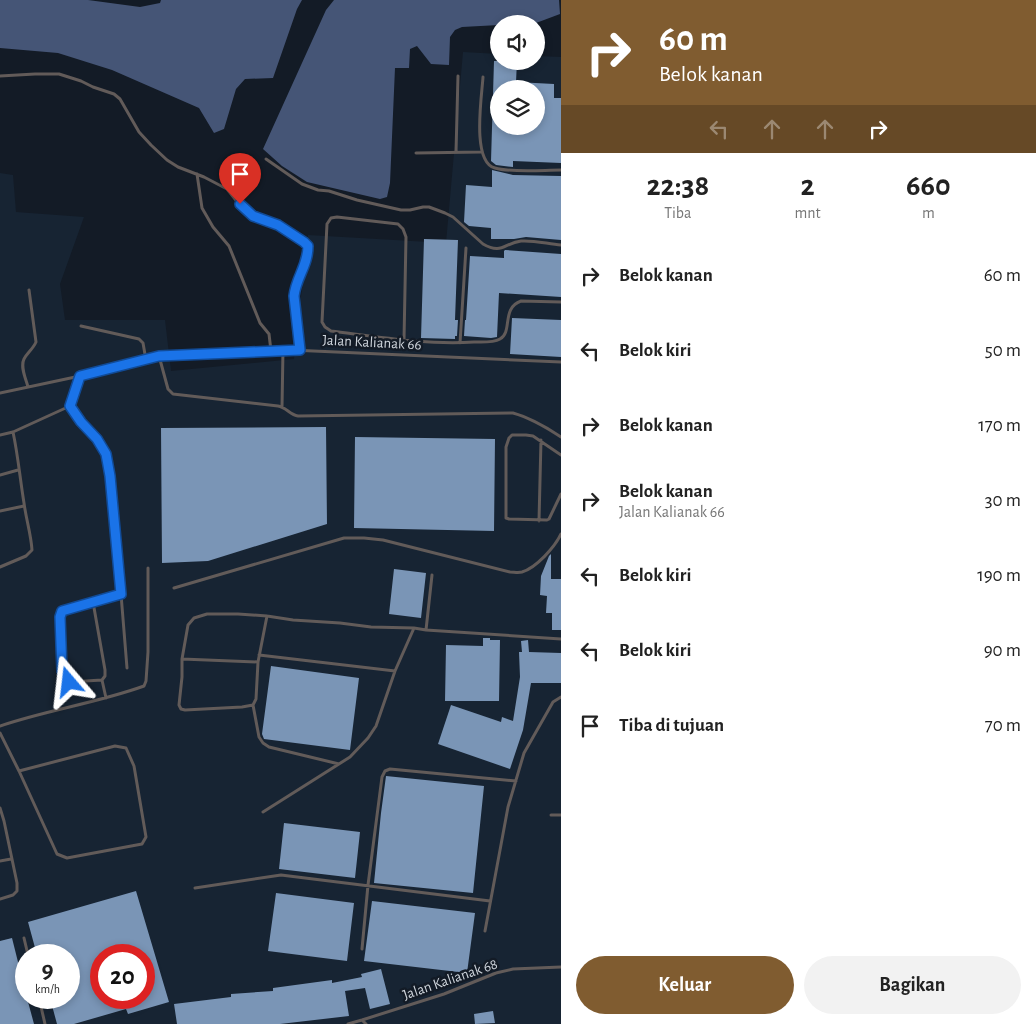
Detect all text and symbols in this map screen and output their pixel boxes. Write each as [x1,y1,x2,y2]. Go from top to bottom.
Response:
map controls [490,15,545,135]
button: sound [490,15,545,70]
icon: right [576,20,641,85]
text: 60 m [659,22,728,57]
text: Belok kanan [659,63,763,85]
button: layers [490,80,545,135]
icon: left [705,115,733,143]
icon: ahead [758,115,786,143]
icon: ahead [811,115,839,143]
icon: right [864,115,892,143]
pin [219,153,261,204]
icon: arrive [226,160,254,188]
text: 22:38 [646,171,709,201]
text: 2 [801,171,815,201]
text: 660 [906,171,951,201]
text: Tiba [664,205,691,221]
text: mnt [795,205,821,221]
text: m [922,205,935,221]
icon: right [576,262,604,290]
text: Belok kanan [619,266,713,285]
text: 60 m [984,266,1021,285]
street label: Jalan Kalianak 66 [322,332,422,353]
icon: left [576,337,604,365]
text: Belok kiri [619,341,691,360]
text: 50 m [985,341,1021,360]
icon: right [576,412,604,440]
text: Belok kanan [619,416,713,435]
text: 170 m [978,416,1021,435]
text: Belok kanan [619,482,713,501]
icon: right [576,487,604,515]
text: 30 m [985,491,1021,510]
text: Jalan Kalianak 66 [619,504,725,520]
icon: left [576,562,604,590]
text: Belok kiri [619,566,691,585]
text: 190 m [977,566,1021,585]
icon: left [576,637,604,665]
text: Belok kiri [619,641,691,660]
text: 90 m [984,641,1021,660]
position arrow [42,655,94,707]
icon: arrive [576,712,604,740]
text: Tiba di tujuan [619,716,724,735]
text: 70 m [985,716,1021,735]
speed limit sign: 20 [90,944,155,1009]
street label: Jalan Kalianak 68 [401,956,500,1003]
button: Keluar [576,956,794,1014]
button: Bagikan [804,956,1021,1014]
text: 9 [41,958,54,983]
text: km/h [35,983,60,995]

